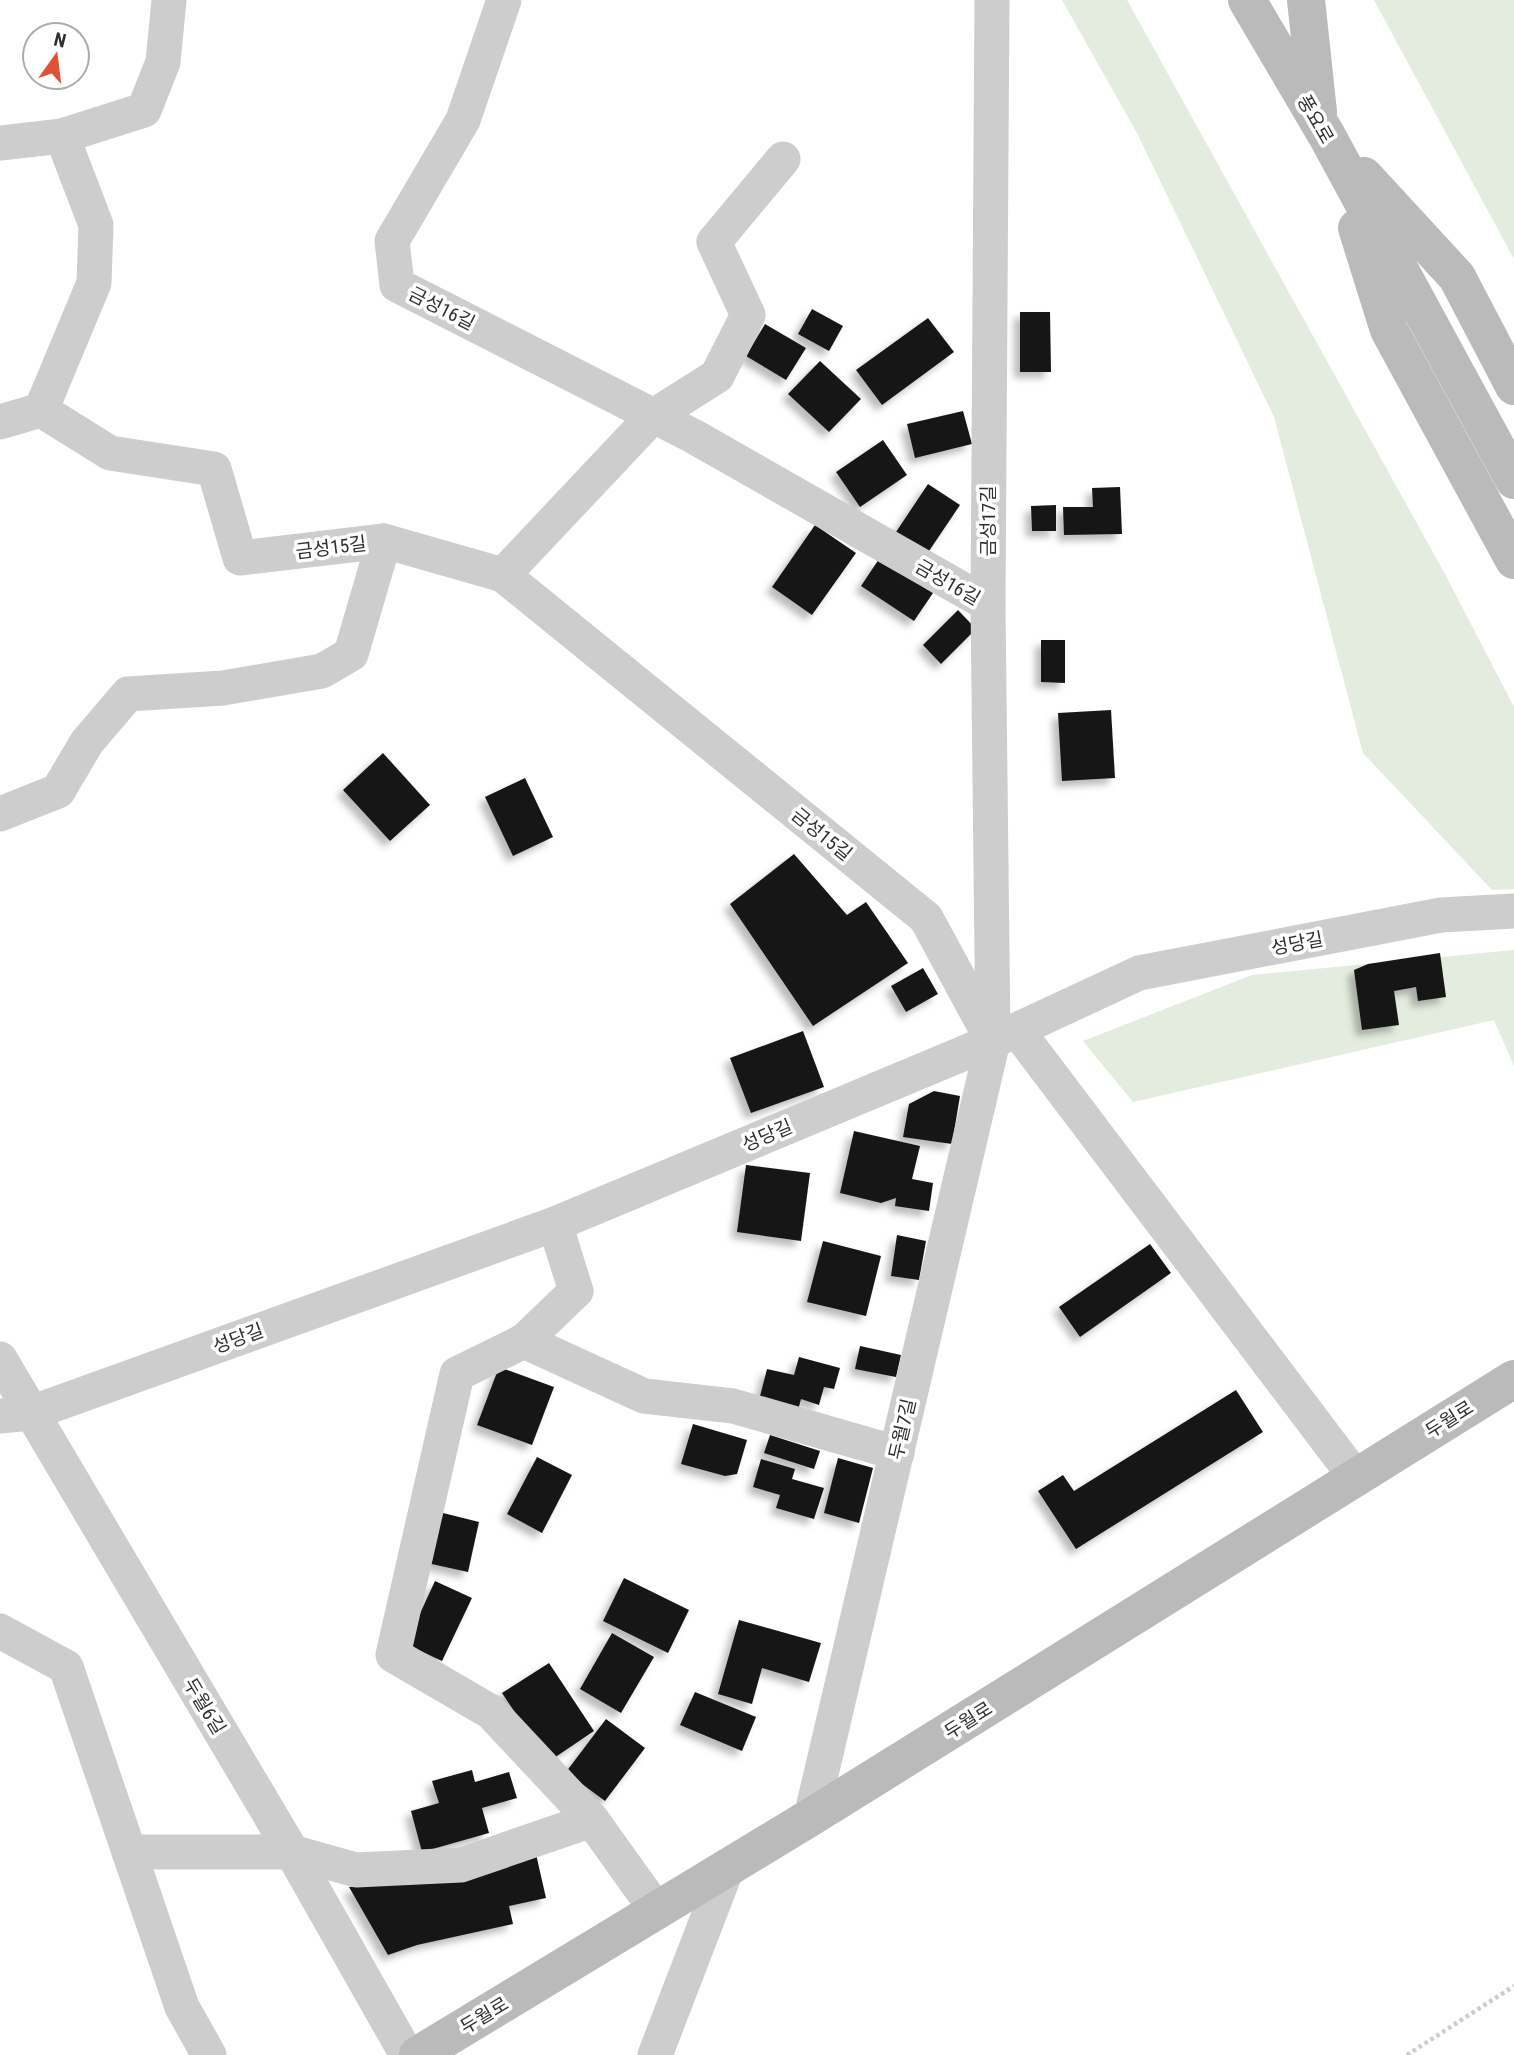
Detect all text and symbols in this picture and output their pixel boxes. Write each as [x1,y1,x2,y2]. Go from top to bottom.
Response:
north arrow [21,21,91,91]
text: N [52,27,68,53]
street label: 풍요로 [1292,91,1339,148]
street label: 금성16길 [405,282,479,335]
street label: 금성17길 [977,485,1000,557]
street label: 금성15길 [294,532,368,563]
street label: 금성16길 [911,555,984,610]
street label: 금성15길 [787,803,857,866]
street label: 성당길 [1269,927,1325,960]
street label: 성당길 [739,1115,796,1156]
street label: 성당길 [210,1319,267,1358]
street label: 두월7길 [884,1396,921,1462]
street label: 두월로 [1421,1396,1478,1443]
street label: 두월6길 [179,1674,230,1739]
street label: 두월로 [940,1697,997,1744]
street label: 두월로 [456,1992,513,2039]

